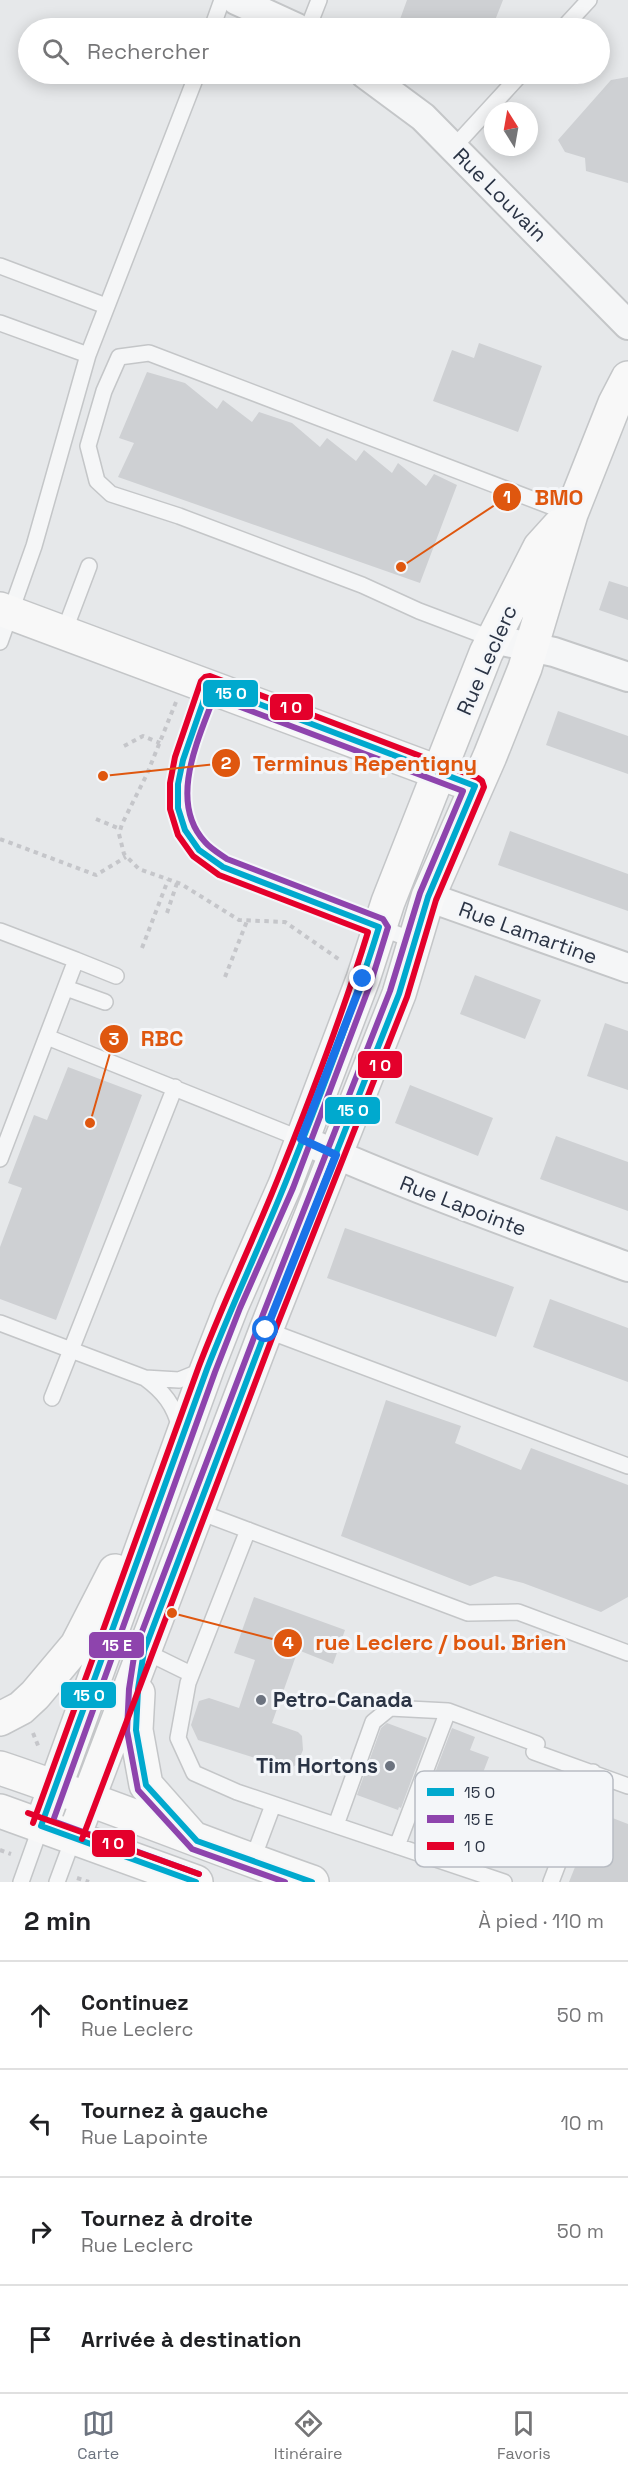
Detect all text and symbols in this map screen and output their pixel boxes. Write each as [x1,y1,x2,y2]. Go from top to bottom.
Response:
search box [18,18,610,84]
icon: search [39,35,72,68]
text: Rechercher [87,37,209,65]
north arrow [484,102,538,156]
street label: Rue Louvain [448,142,553,247]
callout: BMO [492,477,595,517]
text: BMO [535,483,583,511]
text: 1 [503,485,511,508]
street label: Rue Leclerc [450,600,523,719]
line badge: 15 O [202,679,259,708]
text: 15 O [215,683,247,704]
line badge: 1 O [269,693,314,721]
text: 1 O [280,697,302,718]
callout: Terminus Repentigny [211,743,489,783]
text: Terminus Repentigny [253,749,477,777]
text: 2 [221,751,232,774]
street label: Rue Lamartine [455,895,601,970]
route end [349,965,375,991]
callout: RBC [99,1019,196,1059]
text: RBC [141,1024,183,1052]
text: 3 [109,1027,120,1050]
line badge: 1 O [357,1050,403,1079]
text: 1 O [369,1055,391,1076]
line badge: 15 O [324,1096,381,1125]
text: 15 O [337,1100,369,1121]
street label: Rue Lapointe [396,1169,530,1242]
route start [252,1316,278,1342]
callout: rue Leclerc / boul. Brien [273,1623,579,1663]
text: rue Leclerc / boul. Brien [315,1628,567,1656]
line badge: 15 E [88,1631,145,1659]
text: 4 [282,1631,294,1654]
text: 15 E [102,1635,132,1656]
line badge: 15 O [60,1681,117,1709]
text: 15 O [73,1685,105,1706]
place label: Petro-Canada [273,1686,413,1713]
marker: Petro-Canada [254,1693,268,1707]
place label: Tim Hortons [256,1752,378,1779]
marker: Tim Hortons [383,1759,397,1773]
legend [415,1771,613,1867]
text: 15 O [464,1782,495,1803]
text: 15 E [464,1809,493,1830]
line badge: 1 O [91,1829,136,1858]
text: 1 O [102,1833,124,1854]
text: 1 O [464,1836,486,1857]
text: 2 min [24,1904,91,1938]
text: À pied · 110 m [478,1908,604,1934]
text: Continuez [81,1988,189,2016]
icon: ahead [24,1999,57,2032]
text: 50 m [557,2002,604,2028]
text: Rue Leclerc [81,2016,193,2042]
text: Tournez à gauche [81,2096,268,2124]
icon: left [24,2107,57,2140]
text: 10 m [560,2110,604,2136]
text: Rue Lapointe [81,2124,208,2150]
text: Tournez à droite [81,2204,253,2232]
icon: right [24,2215,57,2248]
text: 50 m [557,2218,604,2244]
text: Rue Leclerc [81,2232,193,2258]
icon: arrive [24,2323,57,2356]
text: Arrivée à destination [81,2325,302,2353]
tab: Carte [77,2407,119,2464]
tab: Itinéraire [274,2407,342,2464]
tab: Favoris [497,2407,551,2464]

